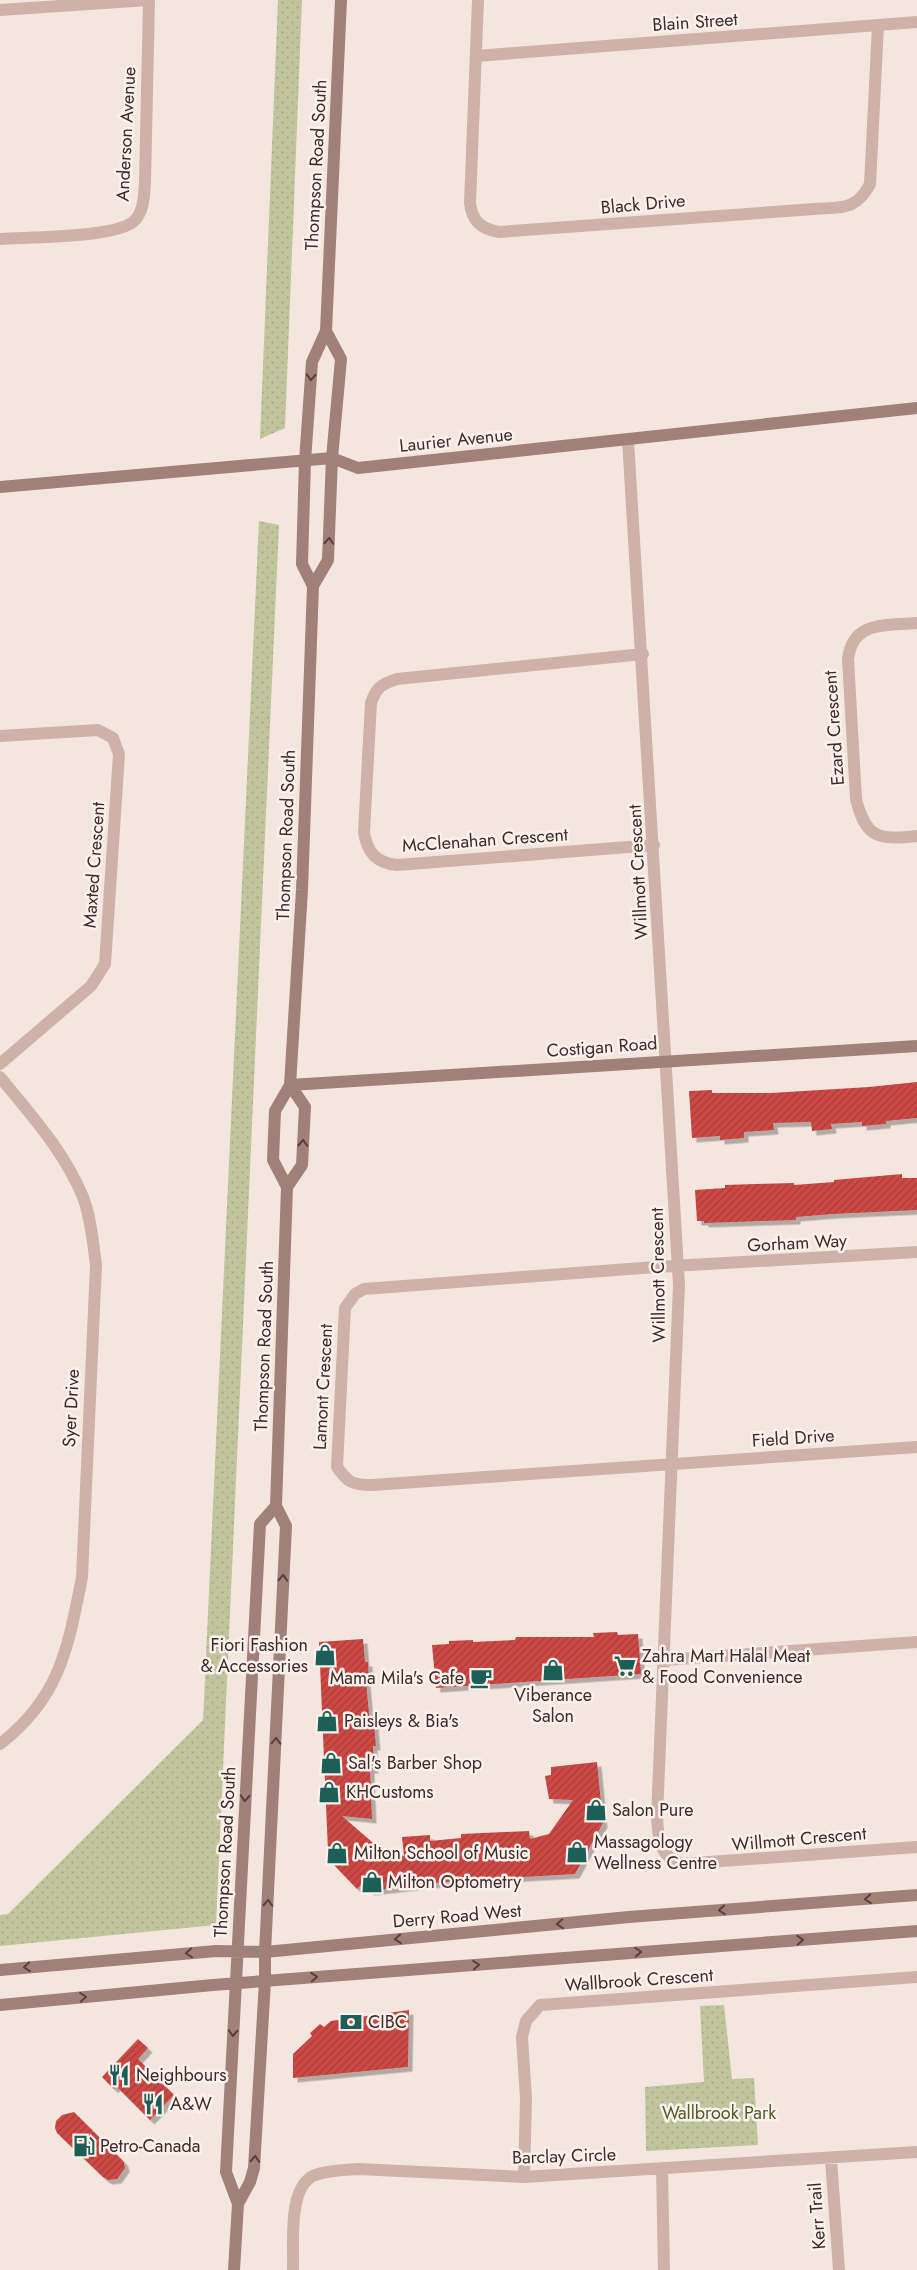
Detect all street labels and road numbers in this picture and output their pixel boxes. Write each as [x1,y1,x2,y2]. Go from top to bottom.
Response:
street label: Blain Street [652,6,739,38]
street label: Anderson Avenue [109,66,143,202]
street label: Thompson Road South [299,79,333,251]
street label: Black Drive [600,187,686,221]
street label: Laurier Avenue [398,421,514,459]
street label: Ezard Crescent [817,669,851,786]
street label: Thompson Road South [270,749,302,921]
street label: Maxted Crescent [77,800,111,929]
street label: Willmott Crescent [621,803,655,940]
street label: McClenahan Crescent [401,821,570,859]
street label: Costigan Road [546,1030,658,1064]
street label: Willmott Crescent [644,1207,672,1343]
street label: Gorham Way [746,1227,848,1259]
street label: Thompson Road South [248,1260,280,1432]
street label: Lamont Crescent [307,1323,339,1451]
street label: Syer Drive [56,1368,86,1448]
street label: Field Drive [751,1422,835,1454]
street label: Thompson Road South [208,1766,242,1938]
street label: Willmott Crescent [731,1820,868,1858]
street label: Derry Road West [392,1897,523,1935]
street label: Wallbrook Crescent [564,1962,715,1998]
street label: Barclay Circle [511,2141,617,2171]
street label: Kerr Trail [802,2182,832,2250]

